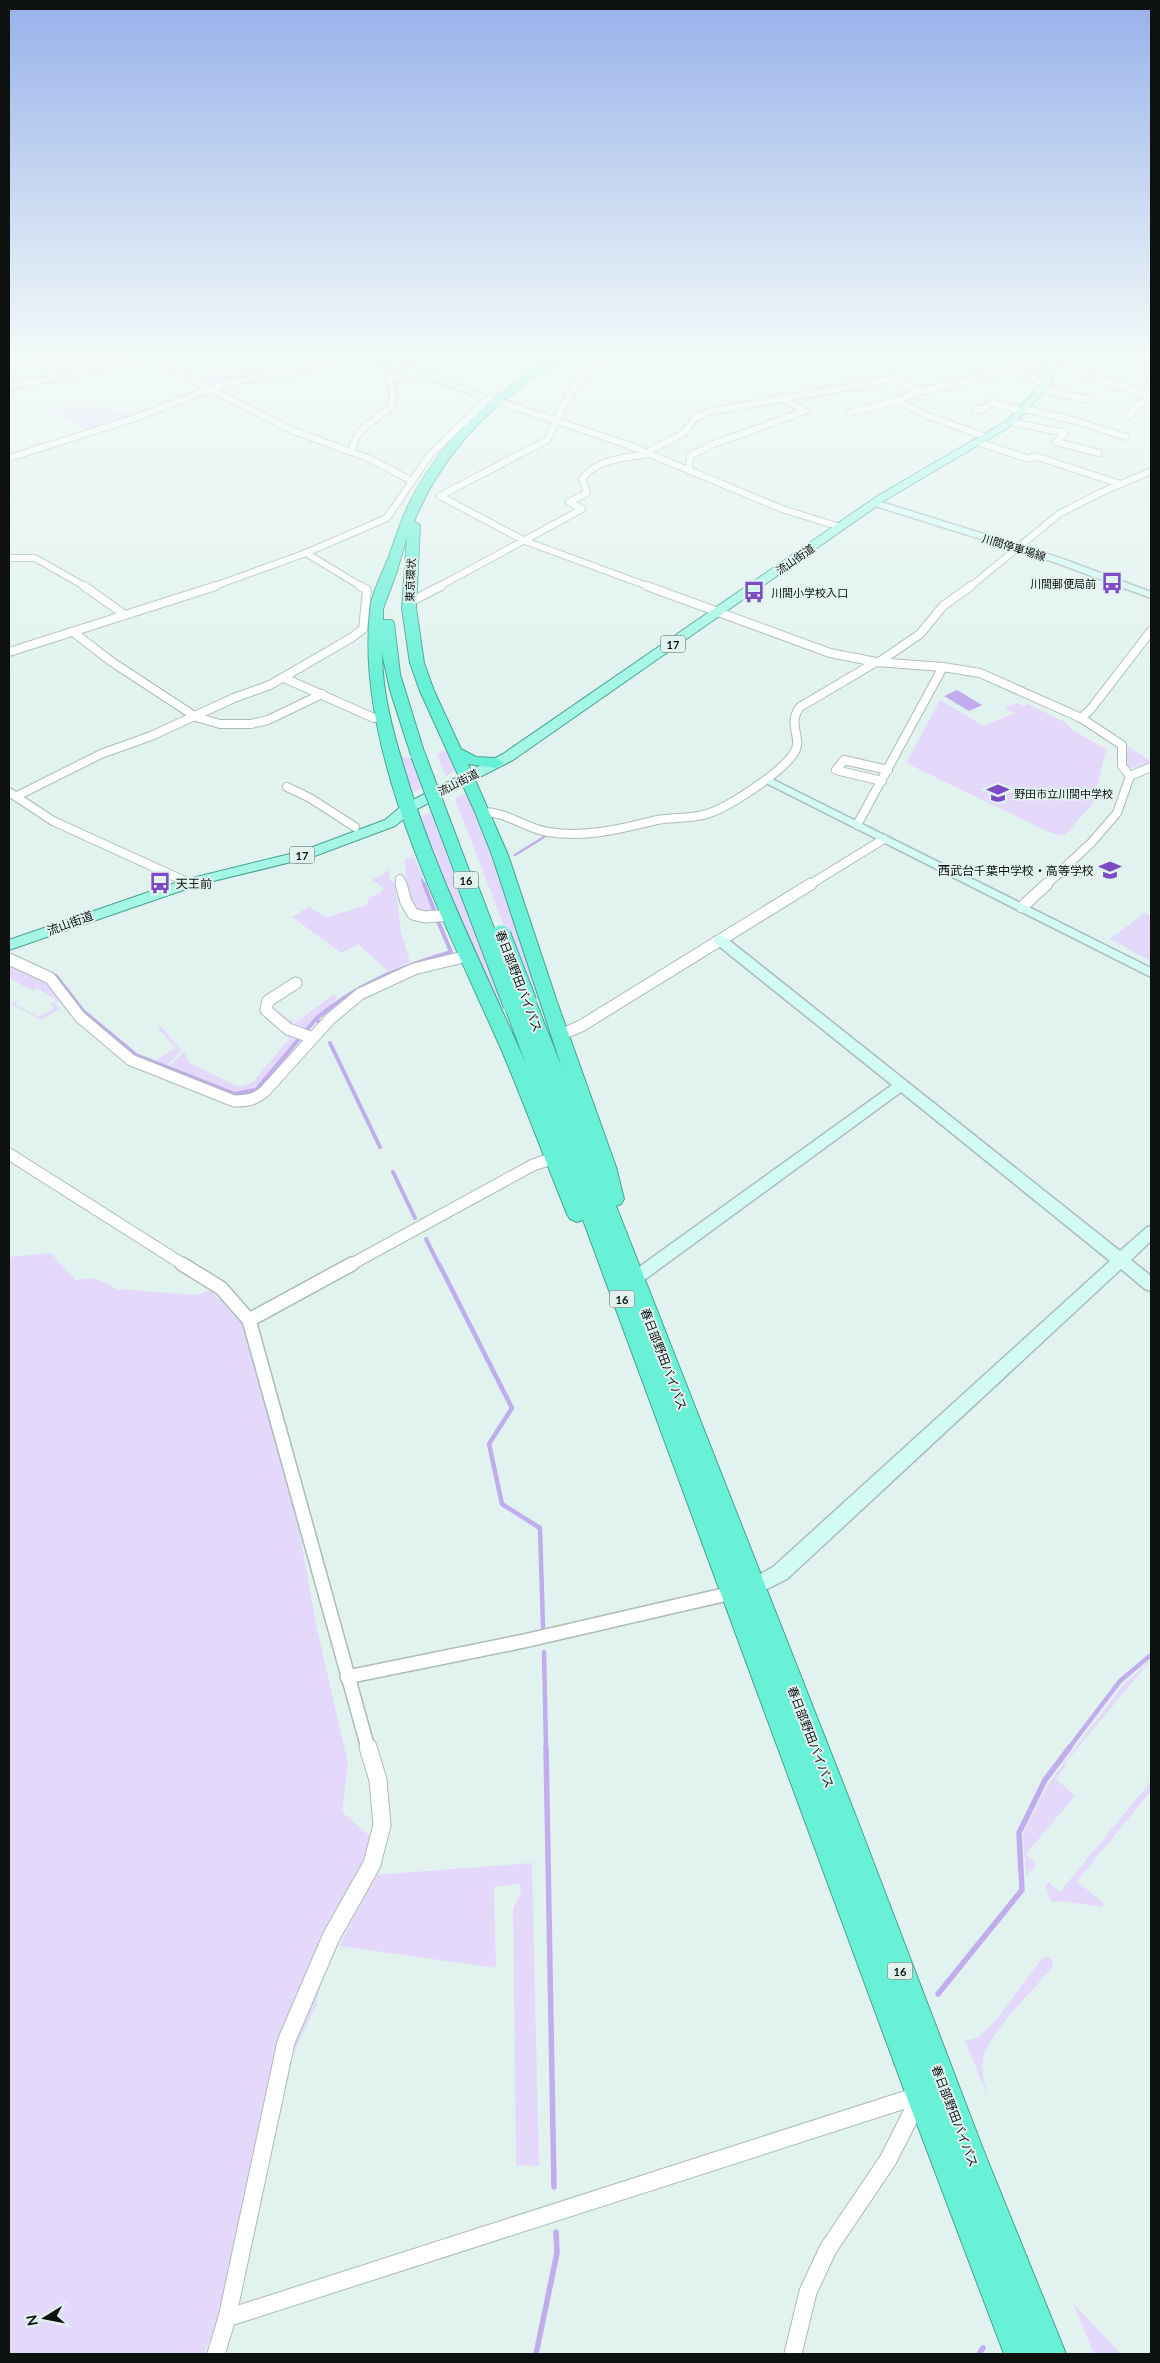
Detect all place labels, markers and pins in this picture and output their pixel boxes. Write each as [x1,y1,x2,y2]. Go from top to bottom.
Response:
bus stop icon: 川間郵便局前 [1099,570,1125,596]
place label: 川間郵便局前 [1030,577,1096,590]
bus stop icon: 川間小学校入口 [741,579,767,605]
place label: 川間小学校入口 [771,586,848,599]
school or university icon: 野田市立川間中学校 [985,780,1011,806]
place label: 野田市立川間中学校 [1014,787,1113,800]
school or university icon: 西武台千葉中学校・高等学校 [1097,857,1123,883]
place label: 西武台千葉中学校・高等学校 [938,863,1094,878]
bus stop icon: 天王前 [147,870,173,896]
place label: 天王前 [176,876,212,891]

